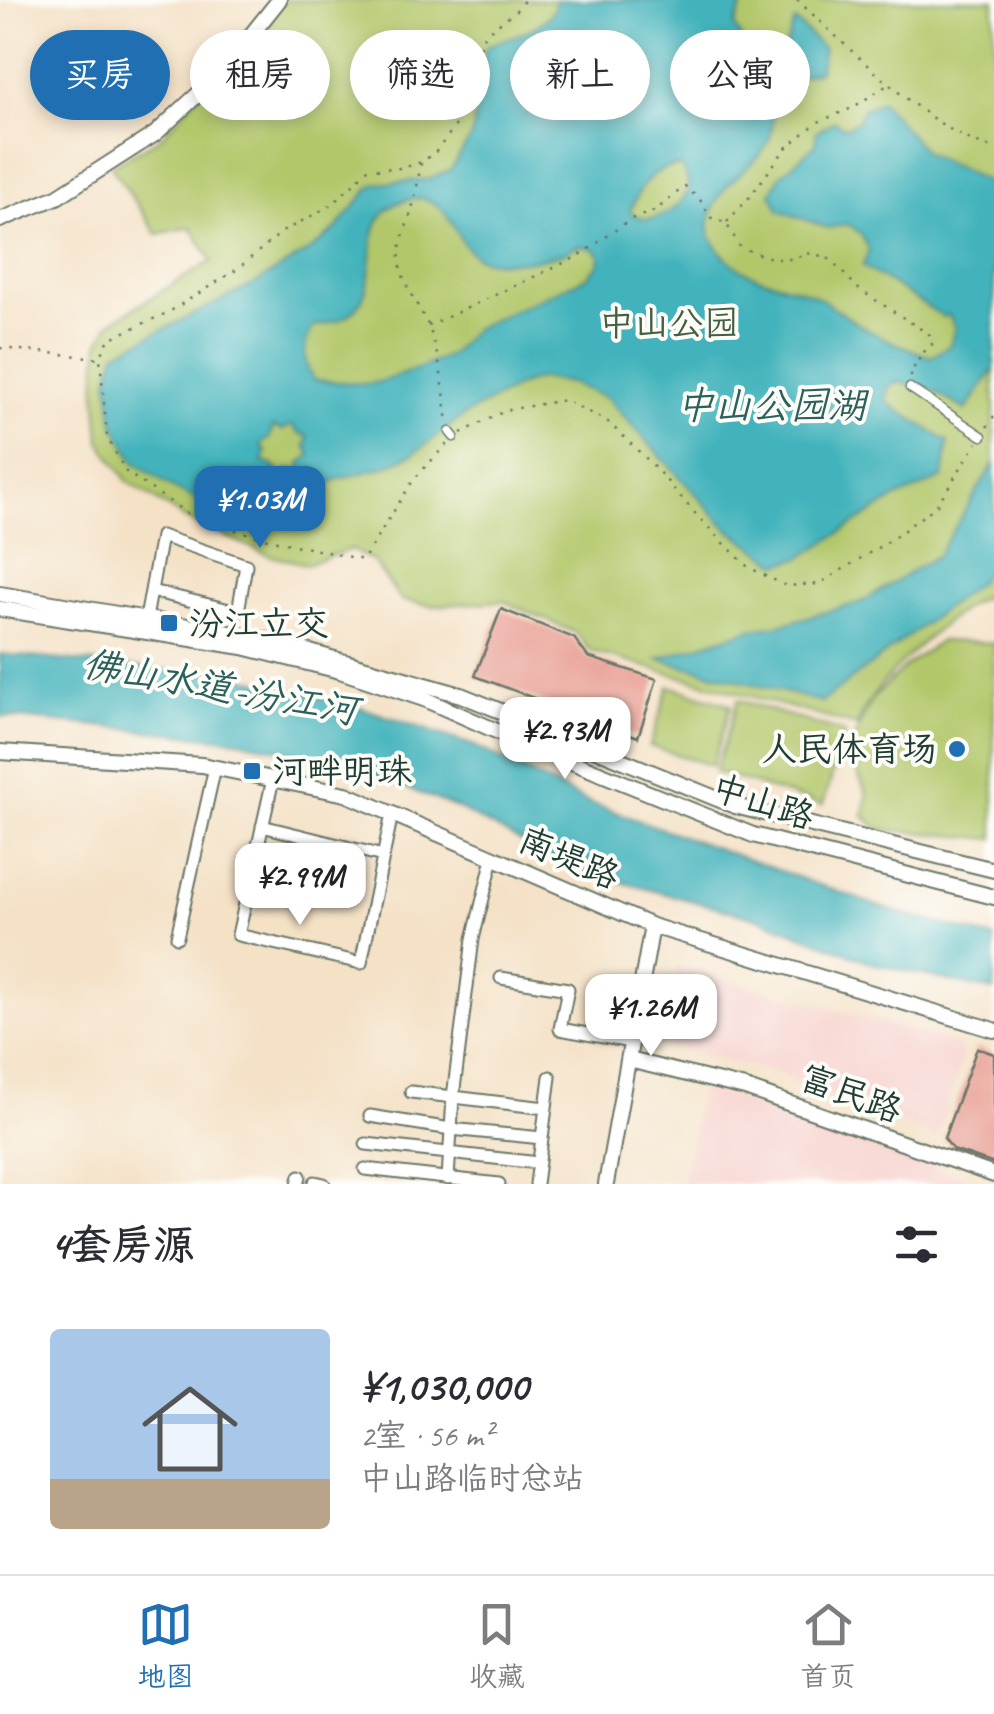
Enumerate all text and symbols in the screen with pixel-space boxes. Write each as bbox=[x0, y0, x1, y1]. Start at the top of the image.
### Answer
chip: 买房 bbox=[30, 30, 170, 120]
chip: 租房 bbox=[190, 30, 330, 120]
chip: 筛选 bbox=[350, 30, 490, 120]
chip: 新上 bbox=[510, 30, 650, 120]
chip: 公寓 bbox=[670, 30, 810, 120]
park label: 中山公园 bbox=[599, 301, 739, 346]
water label: 中山公园湖 bbox=[676, 382, 870, 429]
pin: ¥1.03M bbox=[179, 466, 341, 551]
text: ¥1.03M bbox=[216, 478, 304, 519]
place label: 汾江立交 bbox=[189, 601, 329, 646]
marker: 汾江立交 bbox=[158, 612, 180, 634]
water label: 佛山水道-汾江河 bbox=[79, 640, 367, 735]
pin: ¥2.93M bbox=[484, 697, 646, 782]
text: ¥2.93M bbox=[522, 709, 608, 750]
place label: 人民体育场 bbox=[762, 727, 937, 772]
marker: 人民体育场 bbox=[946, 738, 968, 760]
place label: 河畔明珠 bbox=[272, 749, 412, 794]
marker: 河畔明珠 bbox=[241, 760, 263, 782]
street label: 中山路 bbox=[706, 764, 820, 840]
street label: 南堤路 bbox=[512, 817, 626, 899]
pin: ¥2.99M bbox=[219, 843, 381, 928]
text: ¥2.99M bbox=[257, 855, 343, 896]
pin: ¥1.26M bbox=[570, 974, 732, 1059]
text: ¥1.26M bbox=[607, 986, 695, 1027]
street label: 富民路 bbox=[794, 1055, 908, 1133]
icon: filters bbox=[889, 1217, 944, 1272]
text: 4套房源 bbox=[50, 1219, 195, 1272]
text: ¥1,030,000 bbox=[360, 1360, 528, 1413]
icon: home bbox=[130, 1369, 250, 1489]
text: 2室 · 56 m² bbox=[360, 1415, 493, 1456]
text: 中山路临时总站 bbox=[360, 1458, 584, 1499]
tab: 地图 bbox=[138, 1597, 194, 1694]
tab: 收藏 bbox=[469, 1597, 525, 1694]
tab: 首页 bbox=[800, 1597, 856, 1694]

